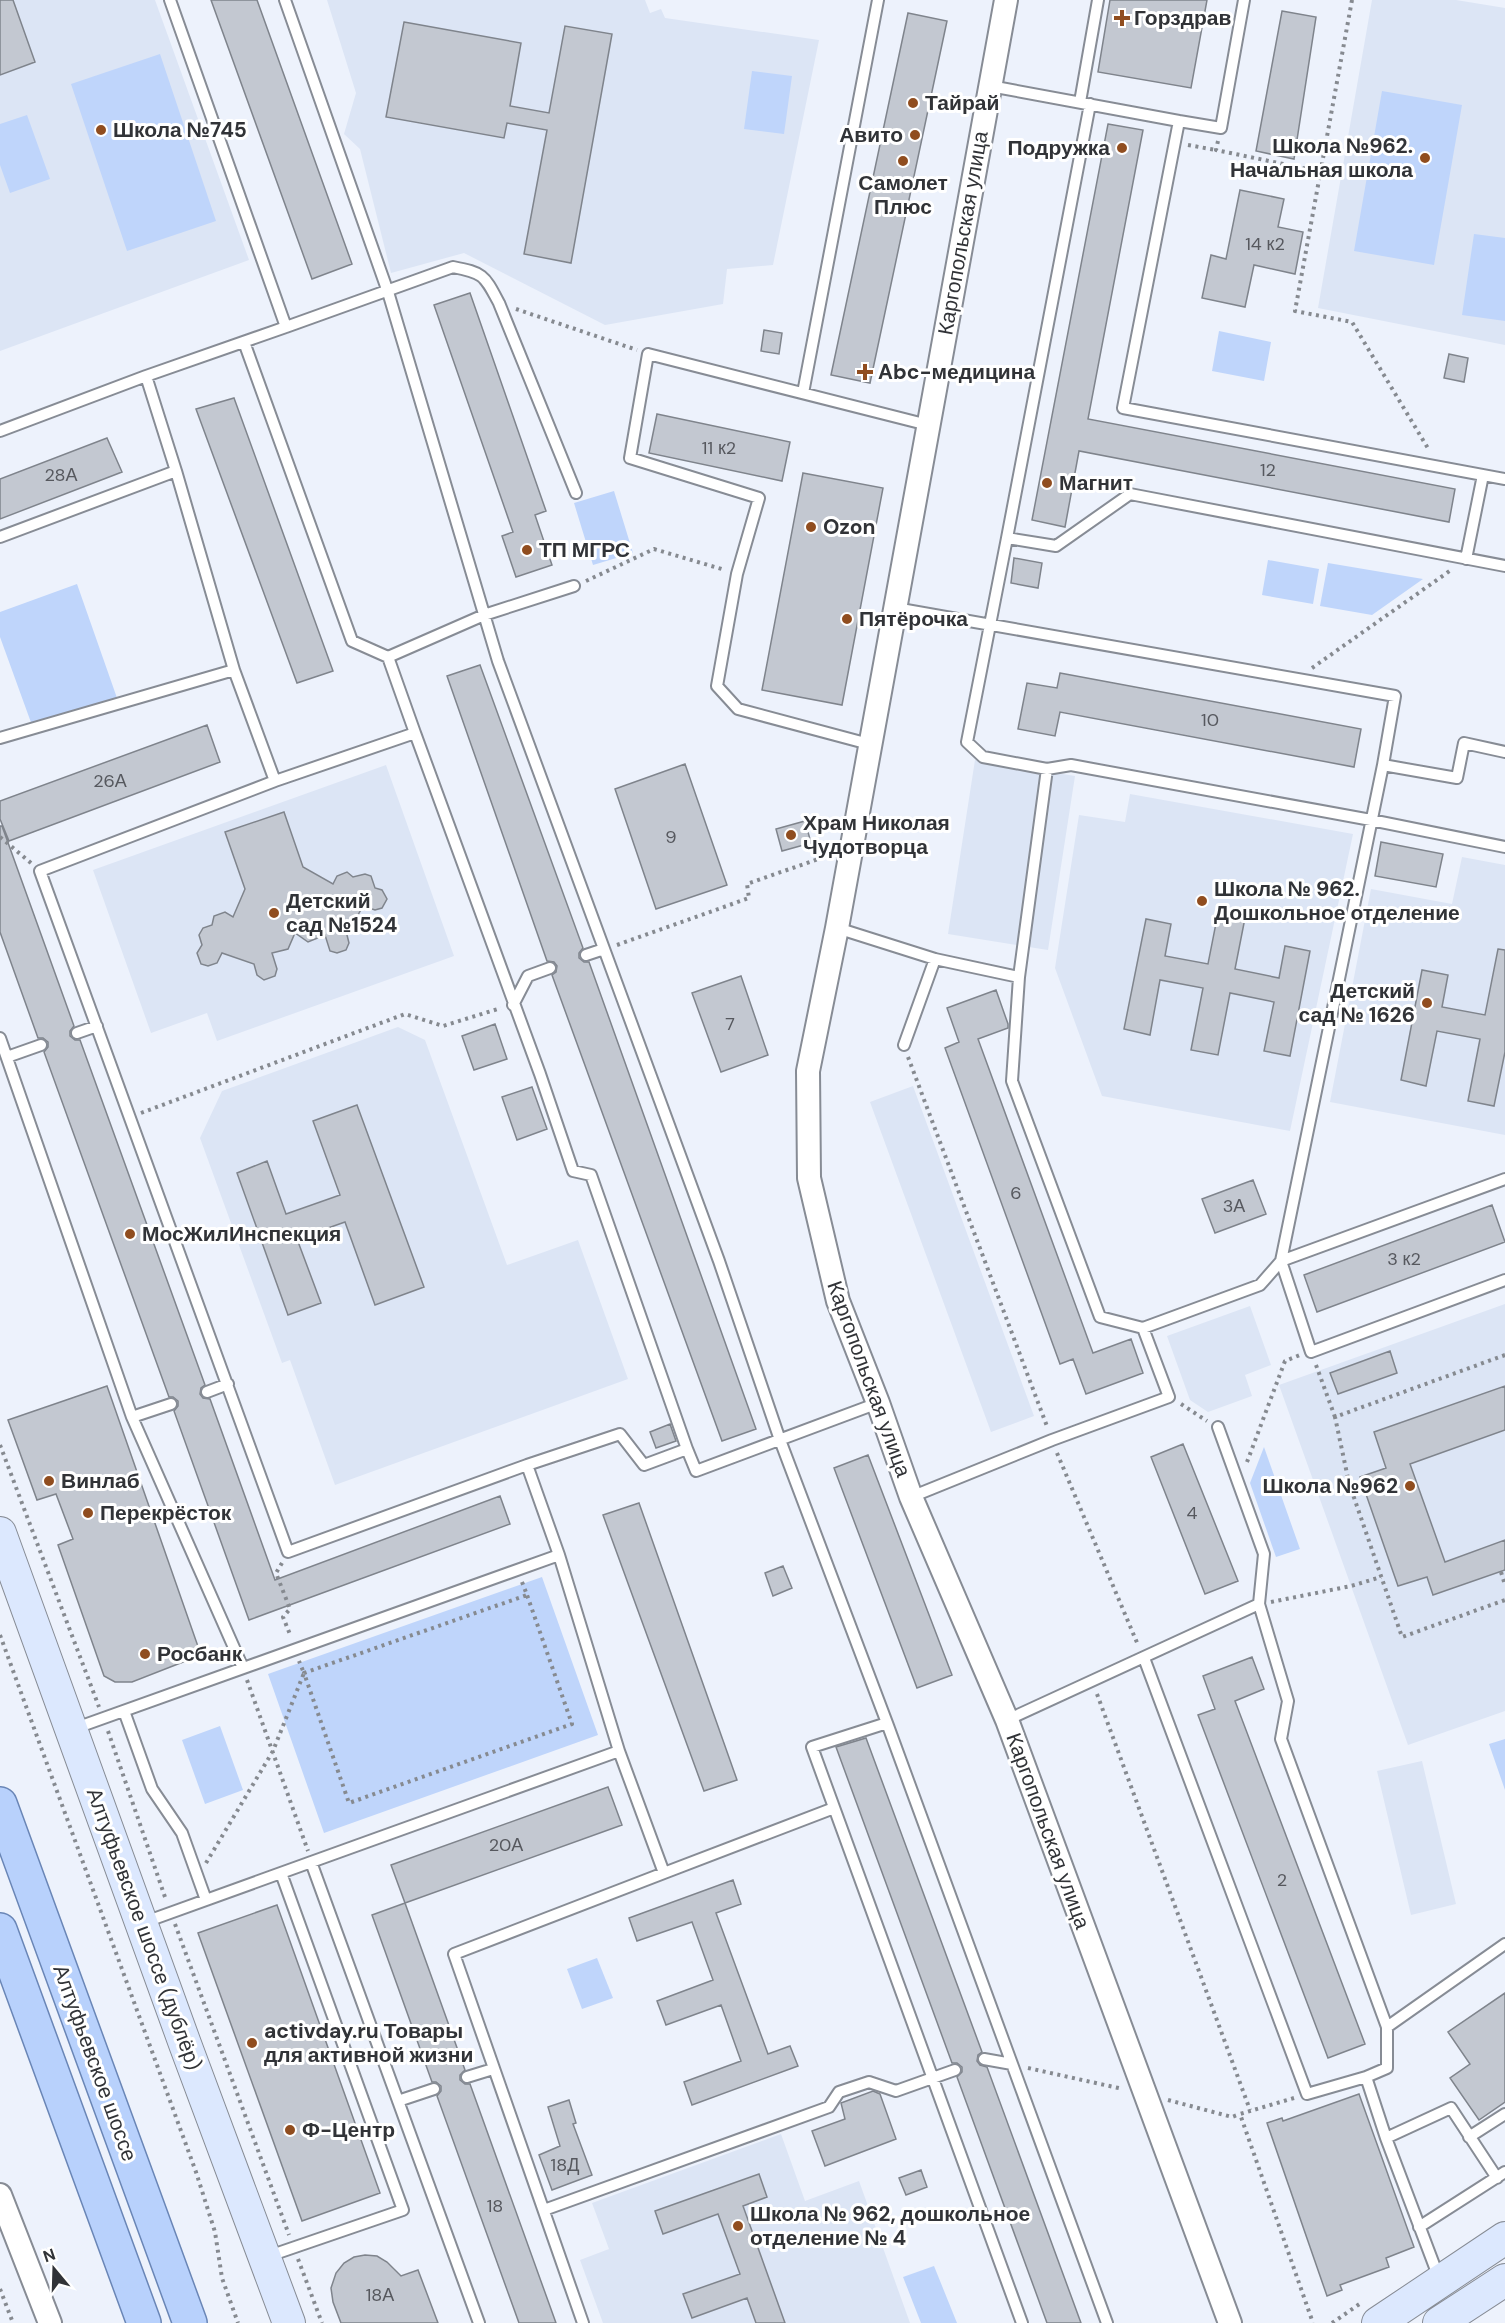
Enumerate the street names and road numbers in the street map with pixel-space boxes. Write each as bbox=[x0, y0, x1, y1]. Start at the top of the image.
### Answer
street label: Каргопольская улица bbox=[931, 128, 995, 337]
street label: Каргопольская улица bbox=[820, 1277, 918, 1481]
street label: Каргопольская улица bbox=[999, 1729, 1097, 1933]
street label: Алтуфьевское шоссе (дублёр) bbox=[81, 1785, 207, 2073]
street label: Алтуфьевское шоссе bbox=[48, 1961, 142, 2165]

